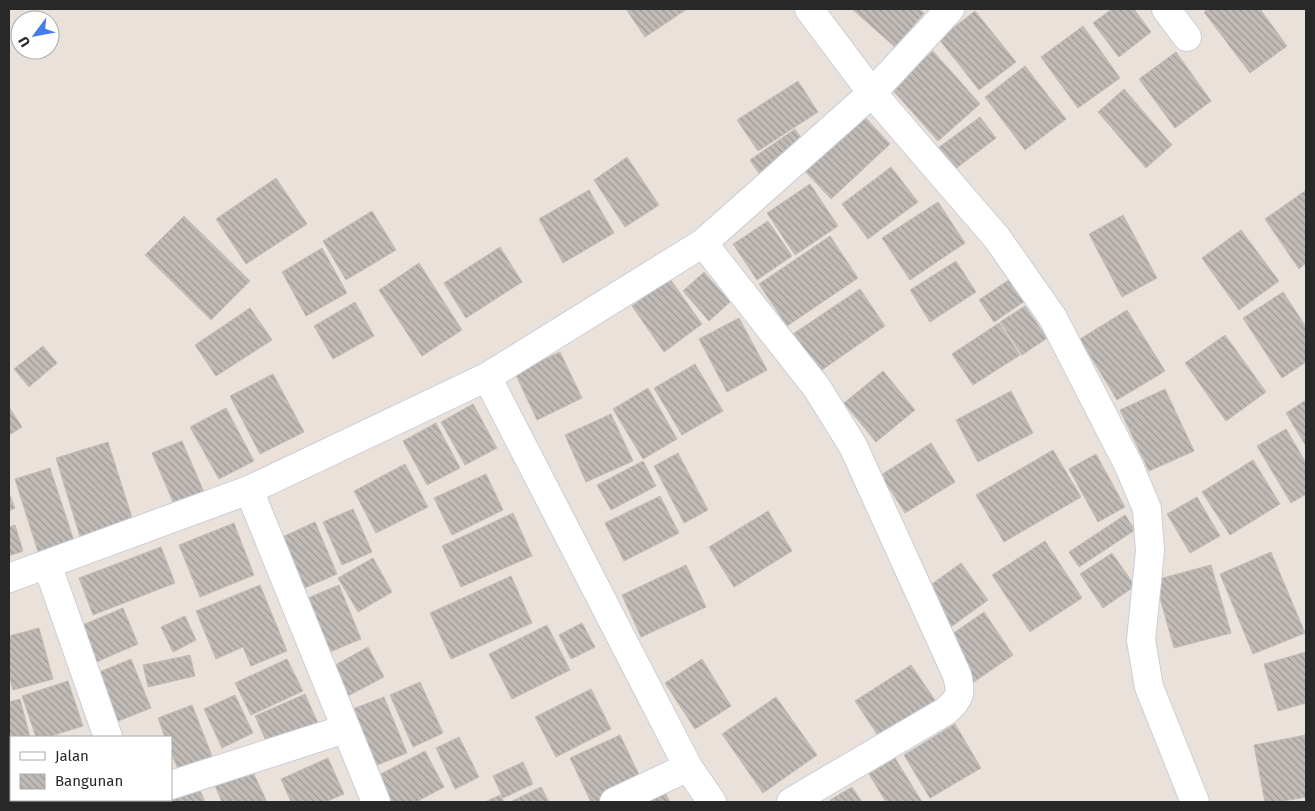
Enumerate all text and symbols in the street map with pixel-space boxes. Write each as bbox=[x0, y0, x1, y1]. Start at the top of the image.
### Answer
north arrow bbox=[10, 10, 60, 60]
text: U bbox=[15, 33, 34, 50]
legend bbox=[10, 736, 172, 801]
text: Jalan bbox=[55, 747, 89, 765]
text: Bangunan bbox=[55, 772, 123, 790]

